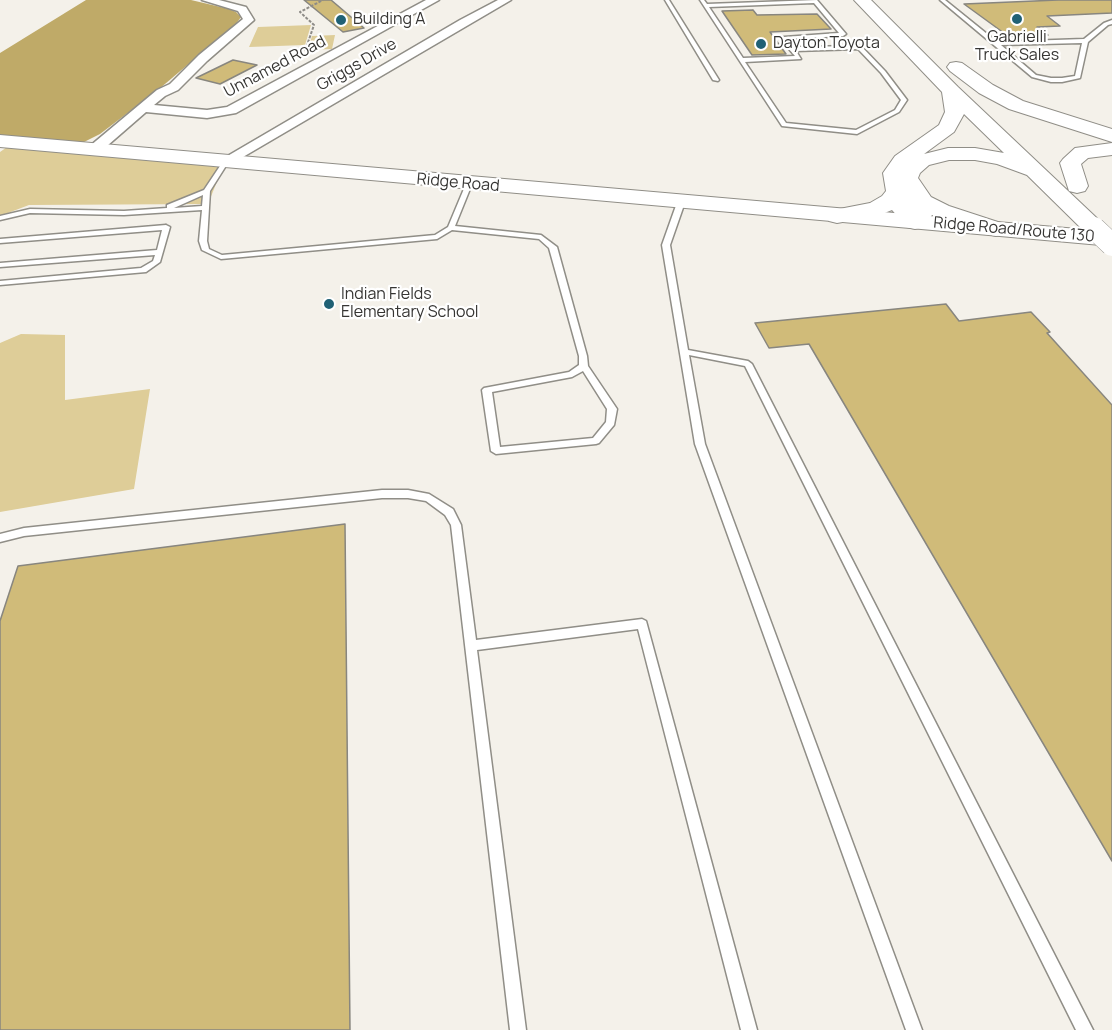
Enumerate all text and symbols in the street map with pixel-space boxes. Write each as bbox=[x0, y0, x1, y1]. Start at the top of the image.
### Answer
place label: Building A bbox=[353, 10, 425, 30]
marker: Gabrielli Truck Sales bbox=[1010, 12, 1024, 26]
marker: Building A bbox=[334, 13, 348, 27]
place label: Gabrielli Truck Sales bbox=[975, 28, 1059, 66]
street label: Unnamed Road bbox=[221, 32, 329, 102]
place label: Dayton Toyota bbox=[773, 34, 880, 54]
street label: Griggs Drive bbox=[314, 35, 400, 95]
marker: Dayton Toyota bbox=[754, 37, 768, 51]
street label: Ridge Road bbox=[416, 170, 500, 196]
street label: Ridge Road/Route 130 bbox=[932, 213, 1096, 247]
place label: Indian Fields Elementary School bbox=[341, 285, 479, 323]
marker: Indian Fields Elementary School bbox=[322, 297, 336, 311]

